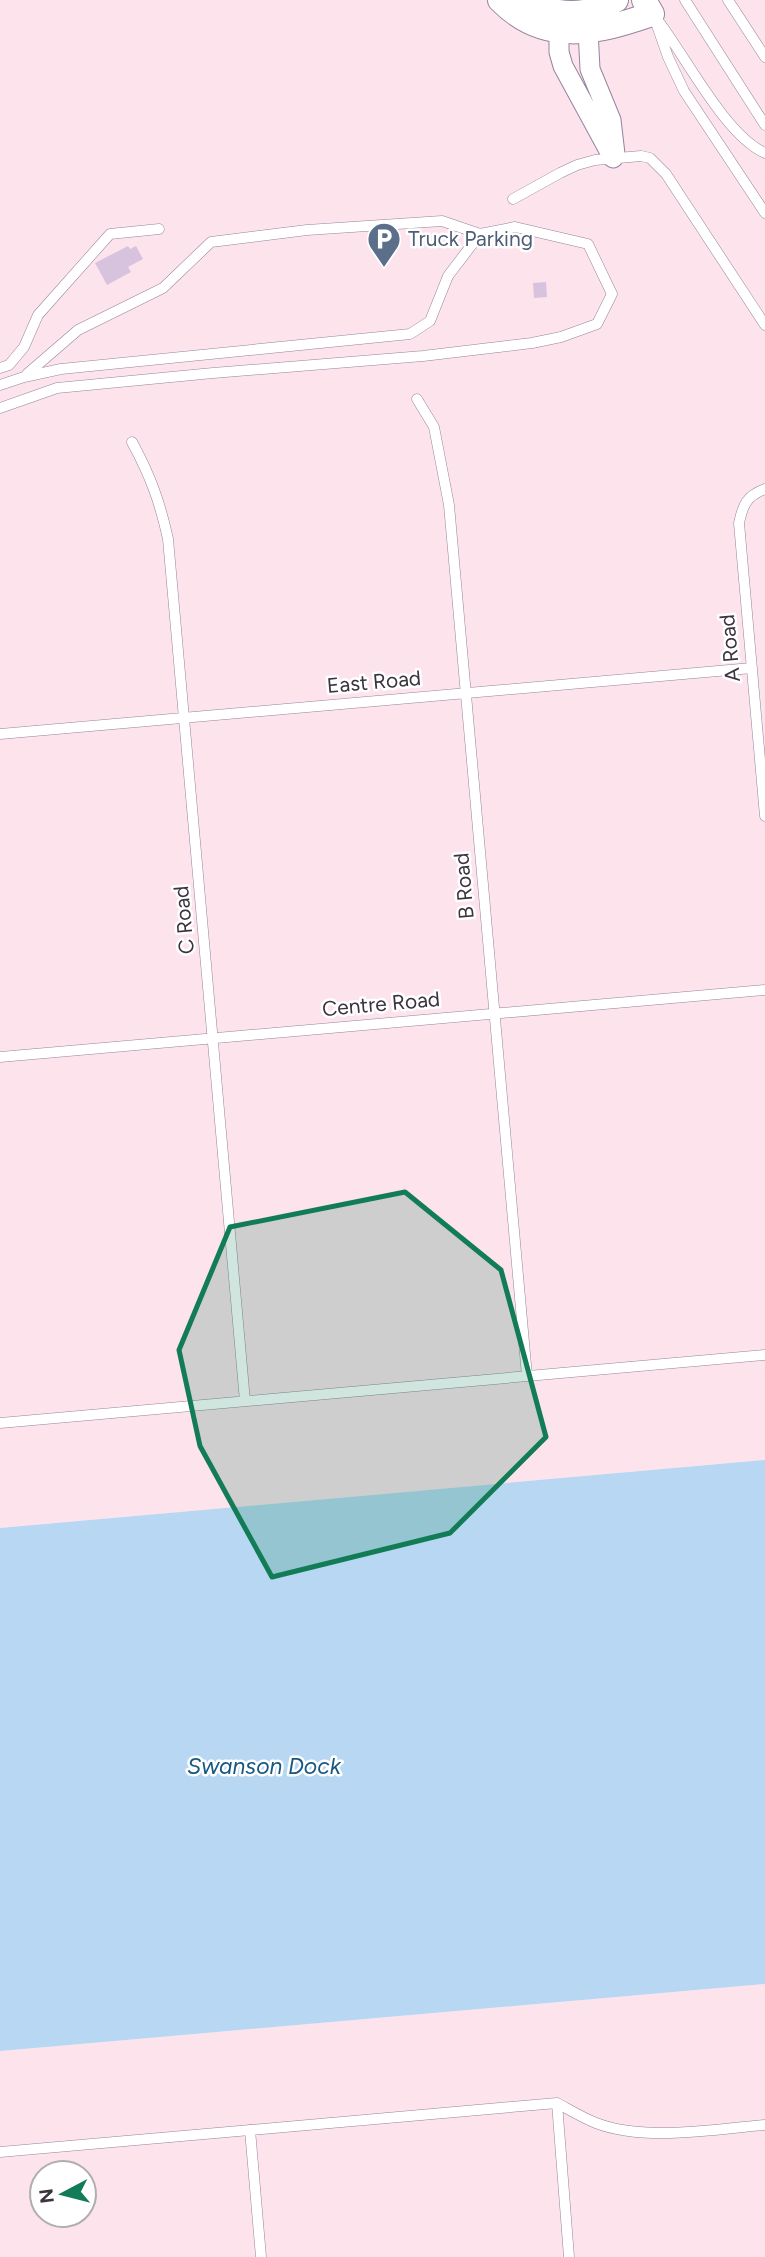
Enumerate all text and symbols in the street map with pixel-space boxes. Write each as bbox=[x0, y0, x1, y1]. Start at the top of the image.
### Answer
parking icon: Truck Parking bbox=[365, 220, 403, 269]
place label: Truck Parking bbox=[408, 226, 533, 251]
street label: A Road bbox=[714, 613, 745, 683]
street label: East Road bbox=[326, 665, 422, 698]
street label: B Road bbox=[448, 852, 479, 920]
street label: C Road bbox=[168, 885, 199, 955]
street label: Centre Road bbox=[321, 986, 441, 1021]
water label: Swanson Dock bbox=[187, 1752, 342, 1780]
north arrow bbox=[28, 2159, 98, 2229]
text: N bbox=[34, 2187, 59, 2205]

